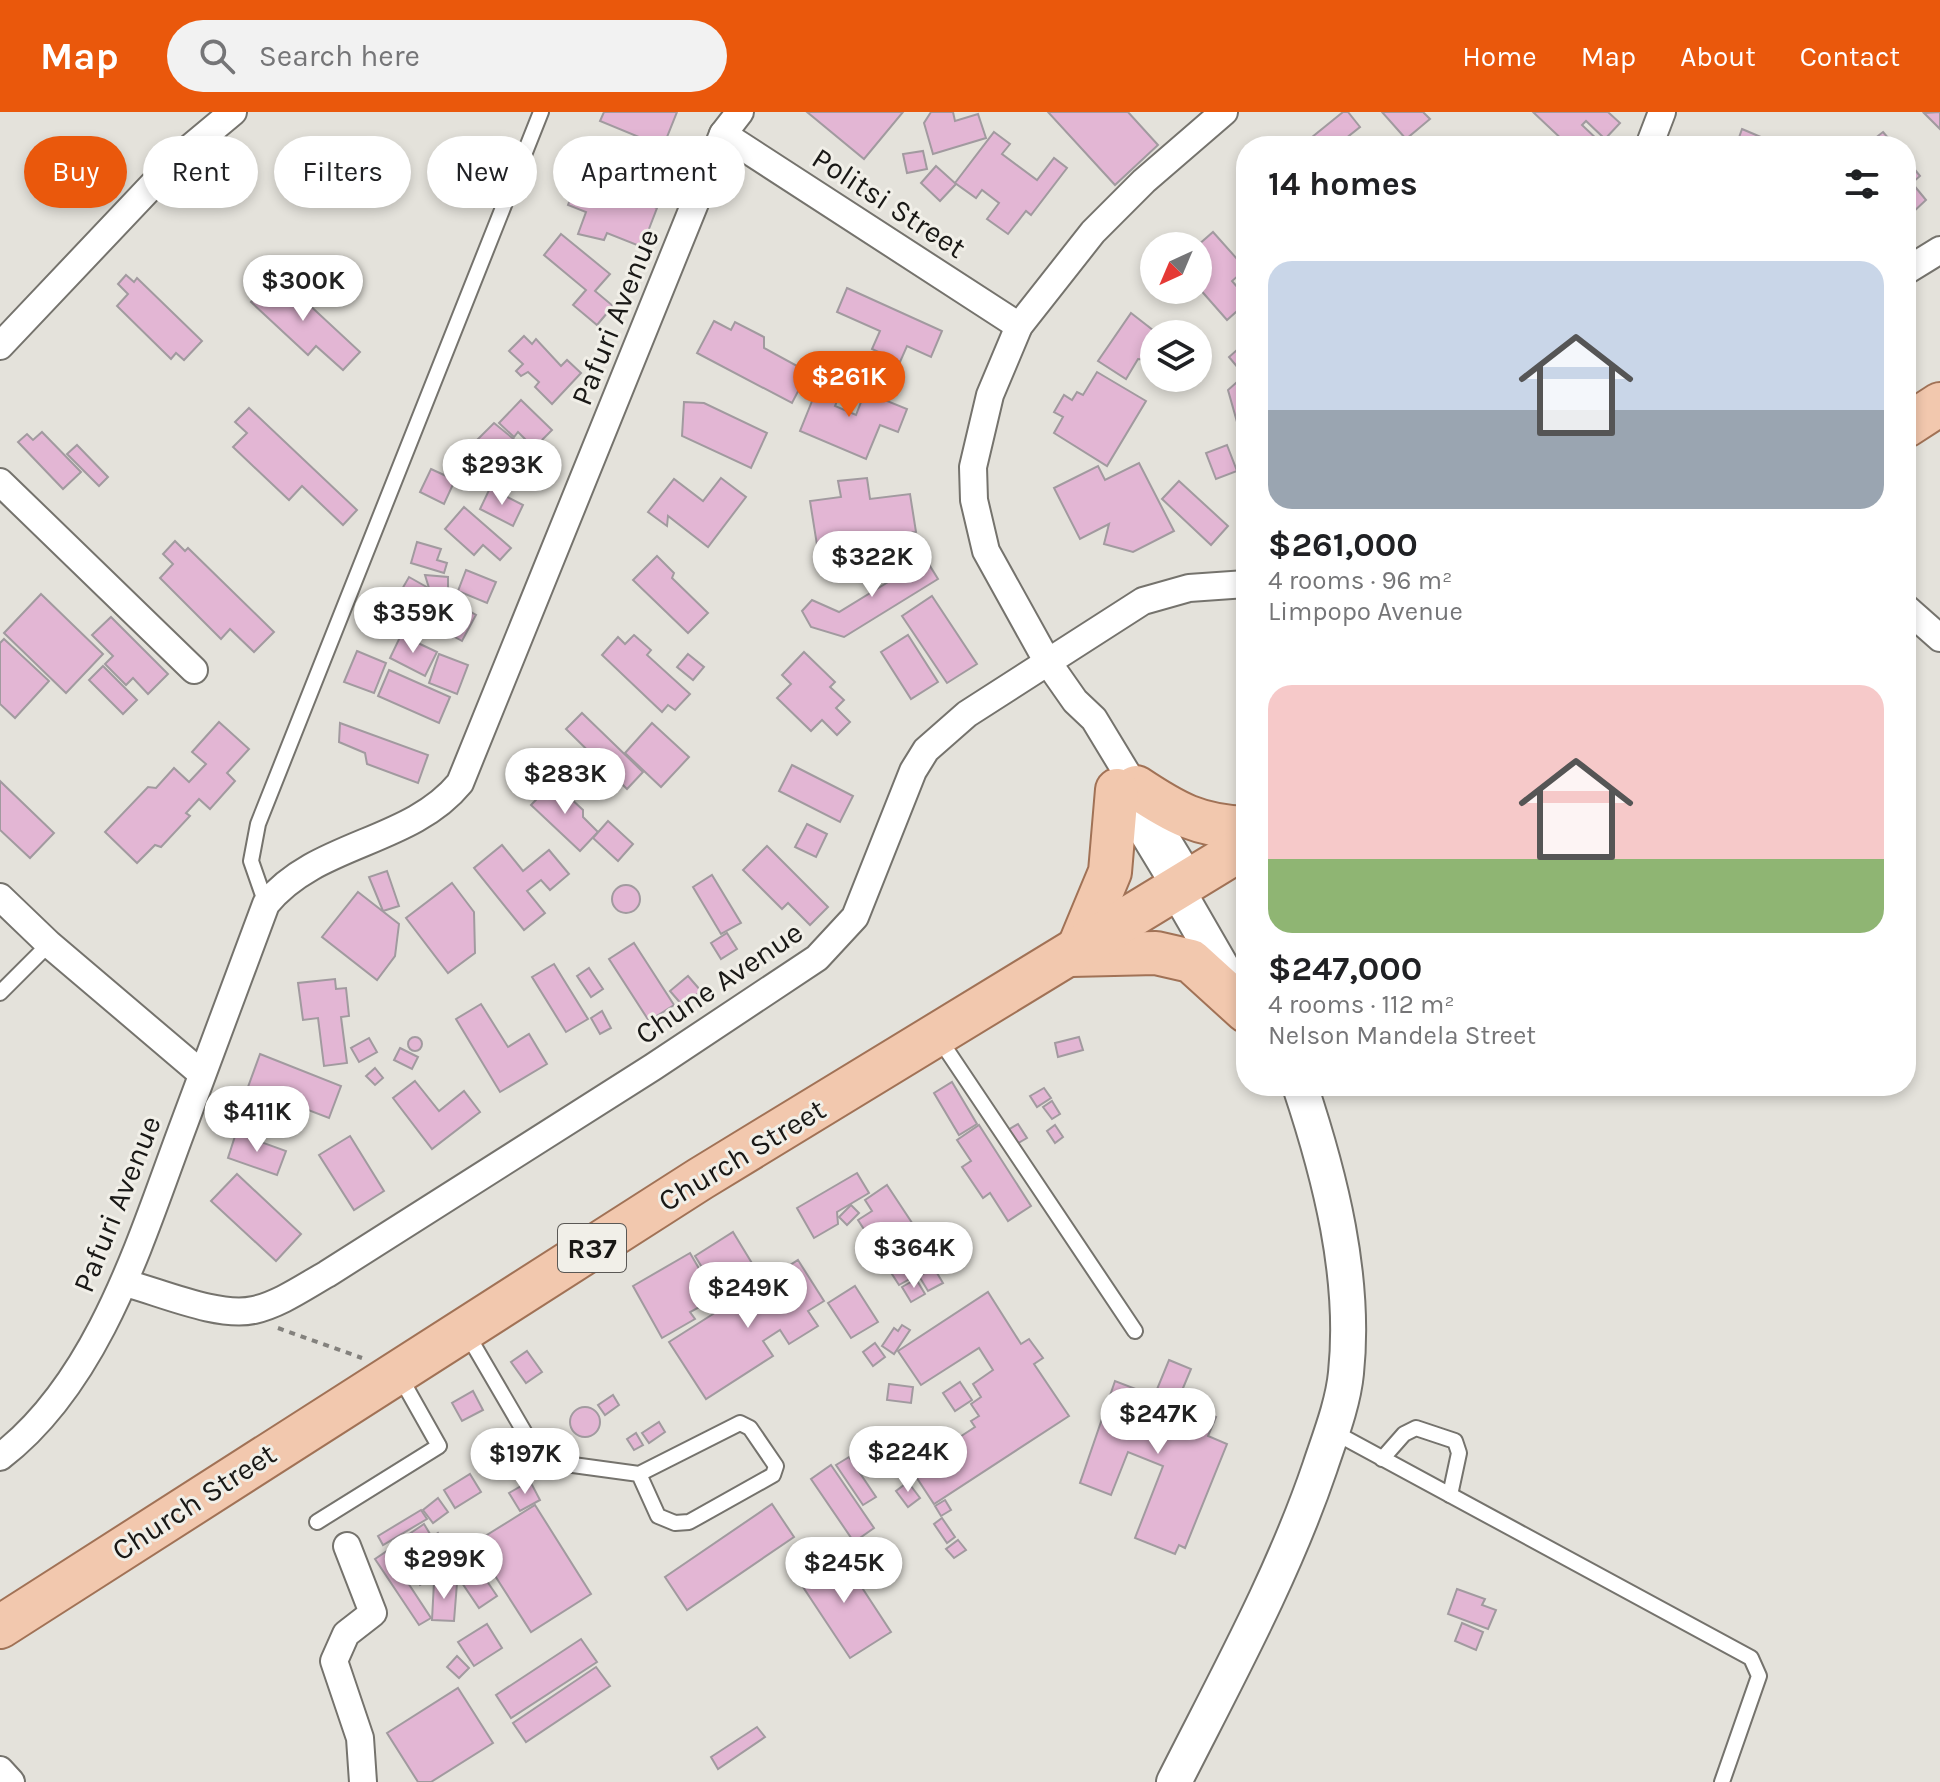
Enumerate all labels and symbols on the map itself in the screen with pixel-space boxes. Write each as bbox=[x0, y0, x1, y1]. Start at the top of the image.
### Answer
street label: Politsi Street bbox=[805, 140, 973, 266]
street label: Pafuri Avenue bbox=[563, 223, 667, 411]
north arrow bbox=[1140, 232, 1212, 304]
pin: $300K bbox=[247, 255, 359, 323]
pin: $261K bbox=[793, 351, 905, 419]
pin: $293K bbox=[446, 439, 558, 507]
pin: $322K bbox=[816, 531, 928, 599]
pin: $359K bbox=[357, 587, 469, 655]
pin: $283K bbox=[509, 748, 621, 816]
street label: Chune Avenue bbox=[629, 914, 809, 1052]
pin: $411K bbox=[201, 1086, 313, 1154]
street label: Church Street bbox=[652, 1091, 832, 1219]
street label: Pafuri Avenue bbox=[65, 1110, 169, 1298]
pin: $364K bbox=[858, 1222, 970, 1290]
road number: R37 bbox=[558, 1224, 626, 1272]
pin: $249K bbox=[692, 1262, 804, 1330]
pin: $247K bbox=[1102, 1388, 1214, 1456]
pin: $224K bbox=[852, 1426, 964, 1494]
pin: $197K bbox=[469, 1428, 581, 1496]
street label: Church Street bbox=[105, 1436, 283, 1568]
pin: $299K bbox=[388, 1533, 500, 1601]
pin: $245K bbox=[788, 1537, 900, 1605]

